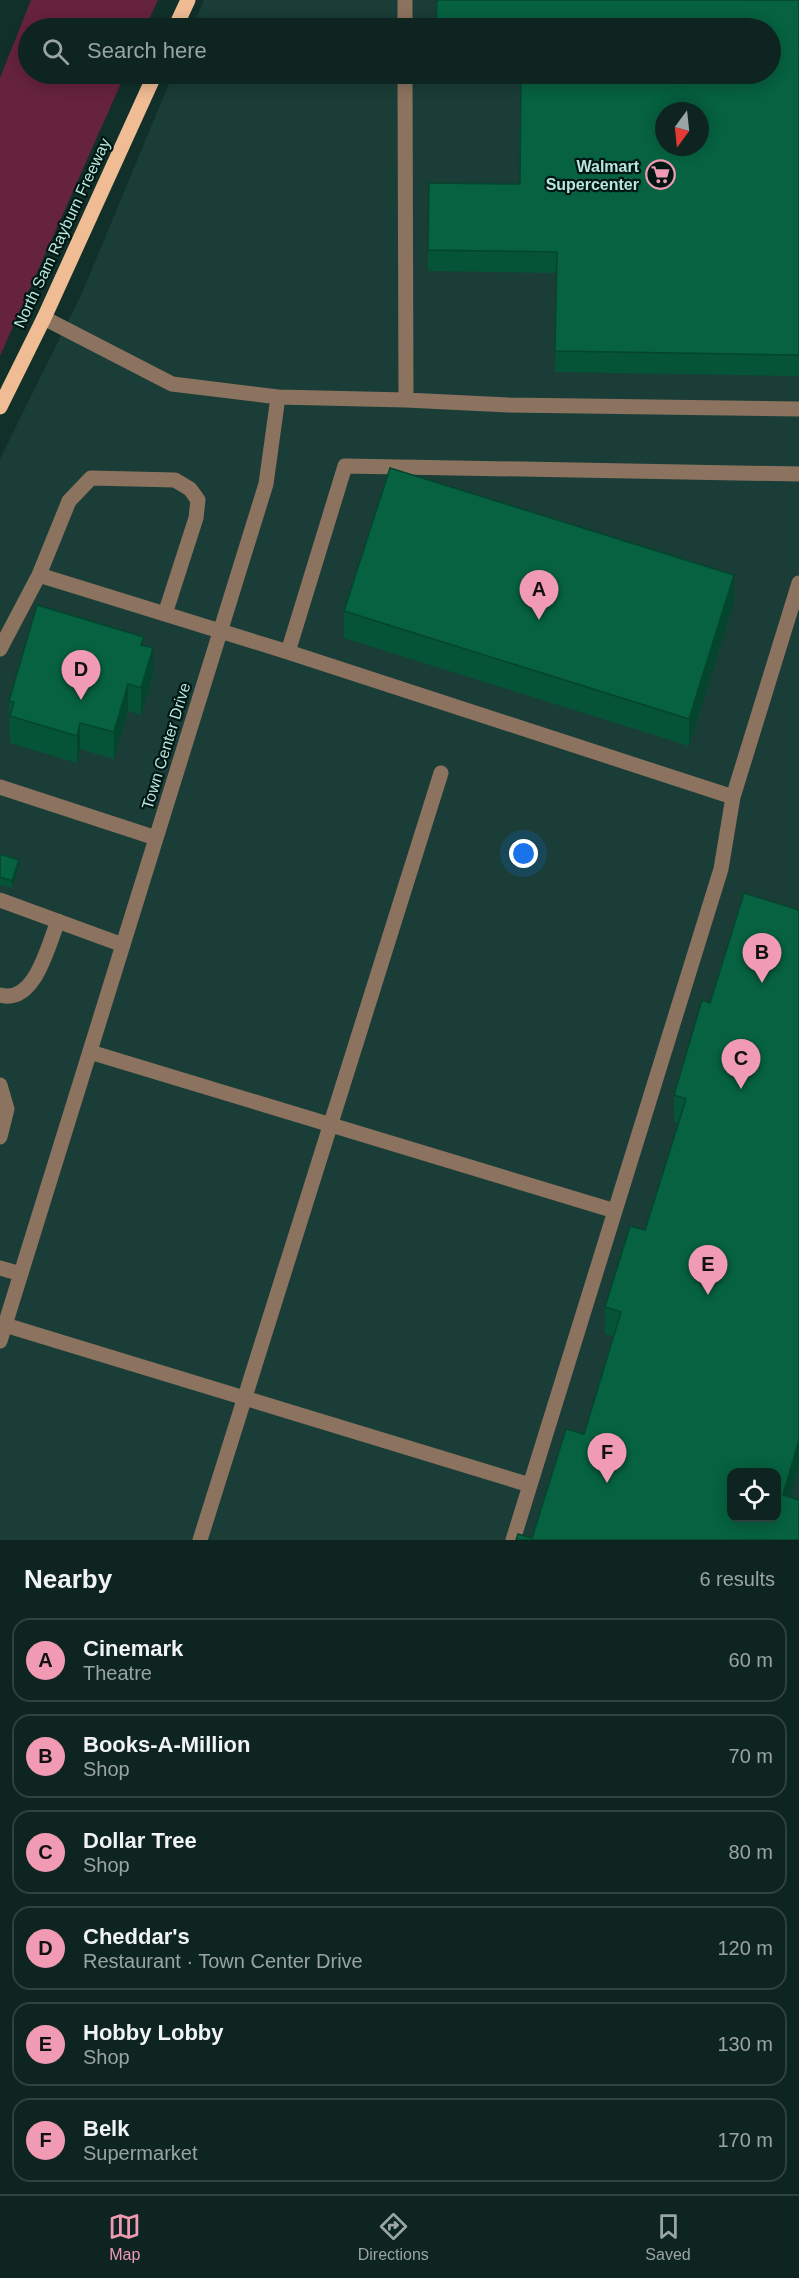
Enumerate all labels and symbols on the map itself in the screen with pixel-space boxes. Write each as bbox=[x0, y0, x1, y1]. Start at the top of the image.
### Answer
north arrow bbox=[655, 102, 709, 156]
street label: North Sam Rayburn Freeway bbox=[11, 136, 113, 330]
place label: Walmart Supercenter bbox=[546, 158, 640, 193]
supermarket icon: Walmart Supercenter bbox=[644, 159, 676, 191]
pin: A bbox=[520, 570, 558, 620]
pin: D bbox=[62, 650, 100, 700]
street label: Town Center Drive bbox=[139, 680, 193, 811]
your location bbox=[509, 839, 538, 868]
pin: B bbox=[742, 934, 782, 983]
pin: C bbox=[722, 1040, 760, 1089]
pin: E bbox=[688, 1246, 728, 1295]
pin: F bbox=[588, 1434, 626, 1483]

